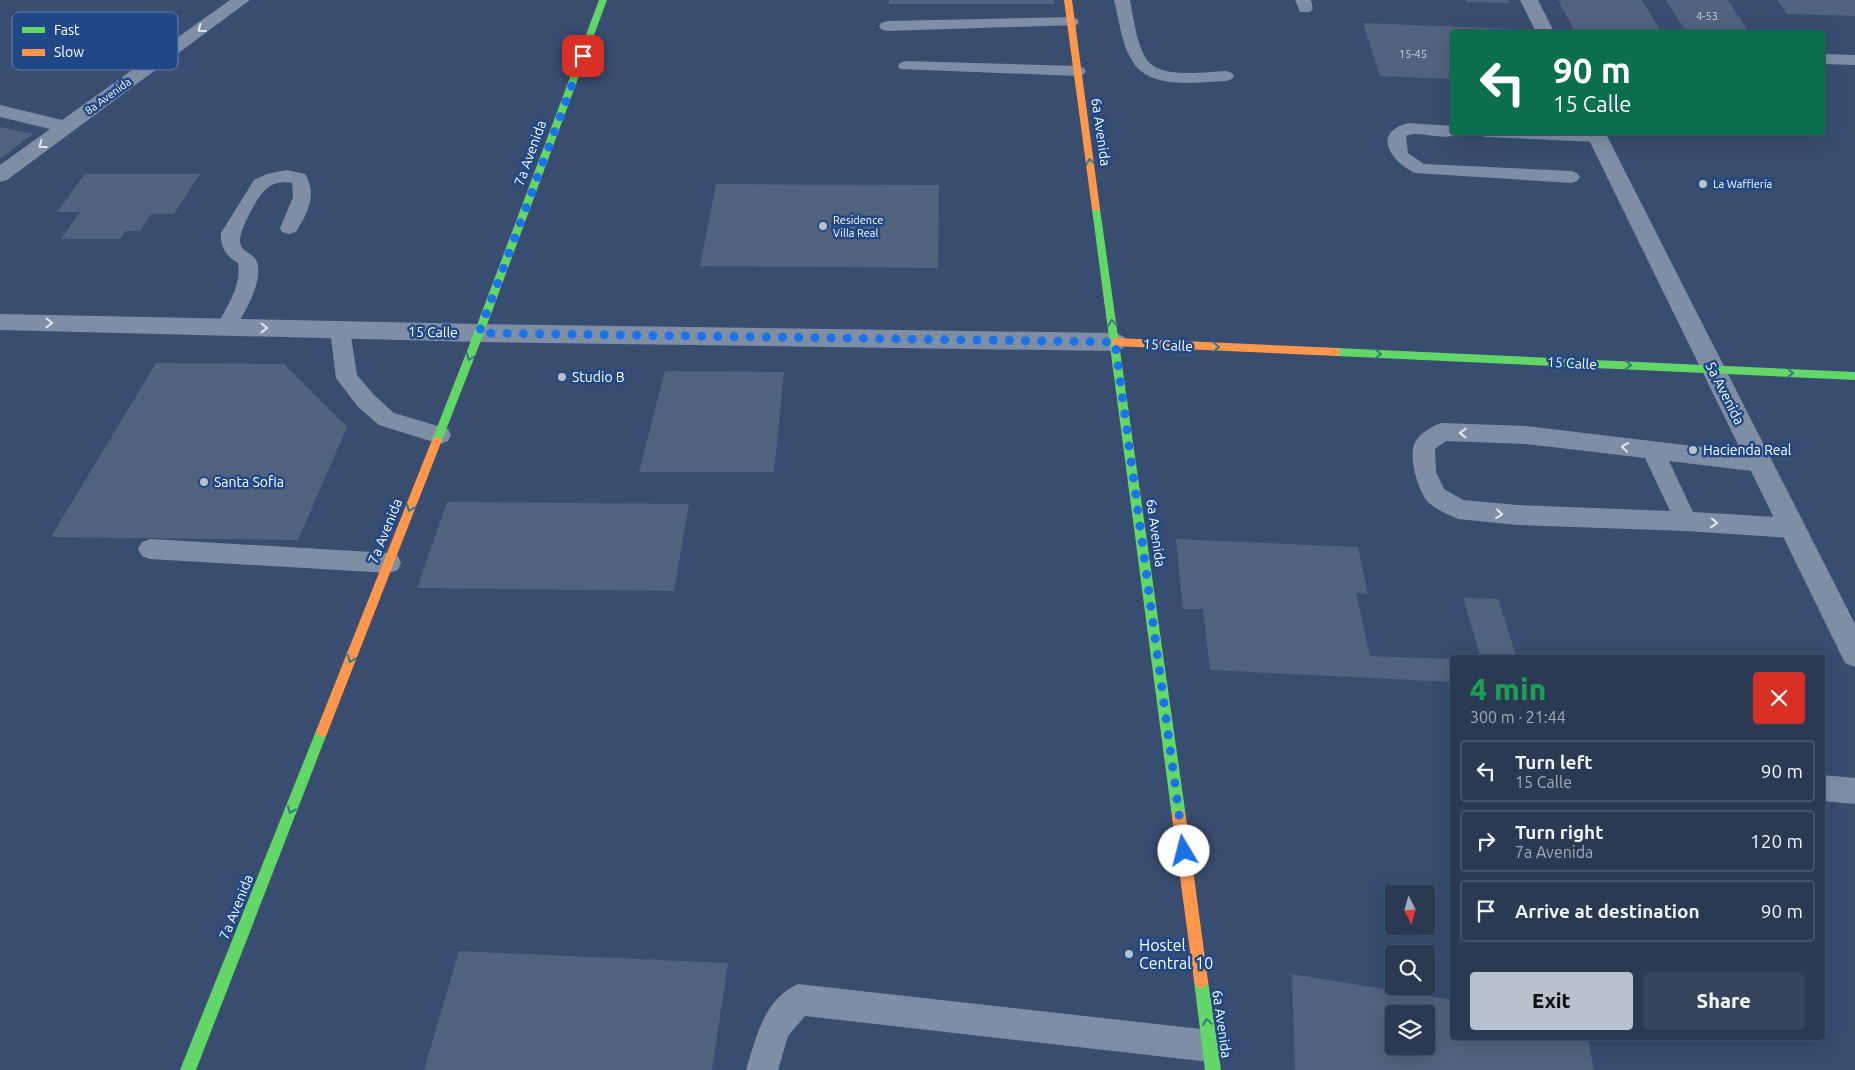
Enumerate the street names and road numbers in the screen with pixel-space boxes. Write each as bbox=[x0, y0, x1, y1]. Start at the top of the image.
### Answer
street label: 8a Avenida bbox=[83, 75, 133, 117]
street label: 6a Avenida bbox=[1088, 97, 1114, 167]
street label: 7a Avenida bbox=[511, 118, 549, 188]
street label: 15 Calle bbox=[408, 324, 458, 340]
street label: 15 Calle bbox=[1143, 336, 1193, 354]
street label: 15 Calle bbox=[1547, 354, 1597, 372]
street label: 5a Avenida bbox=[1702, 359, 1748, 427]
street label: 7a Avenida bbox=[365, 496, 405, 566]
street label: 6a Avenida bbox=[1143, 498, 1169, 568]
street label: 7a Avenida bbox=[216, 872, 256, 942]
street label: 6a Avenida bbox=[1209, 989, 1235, 1059]

